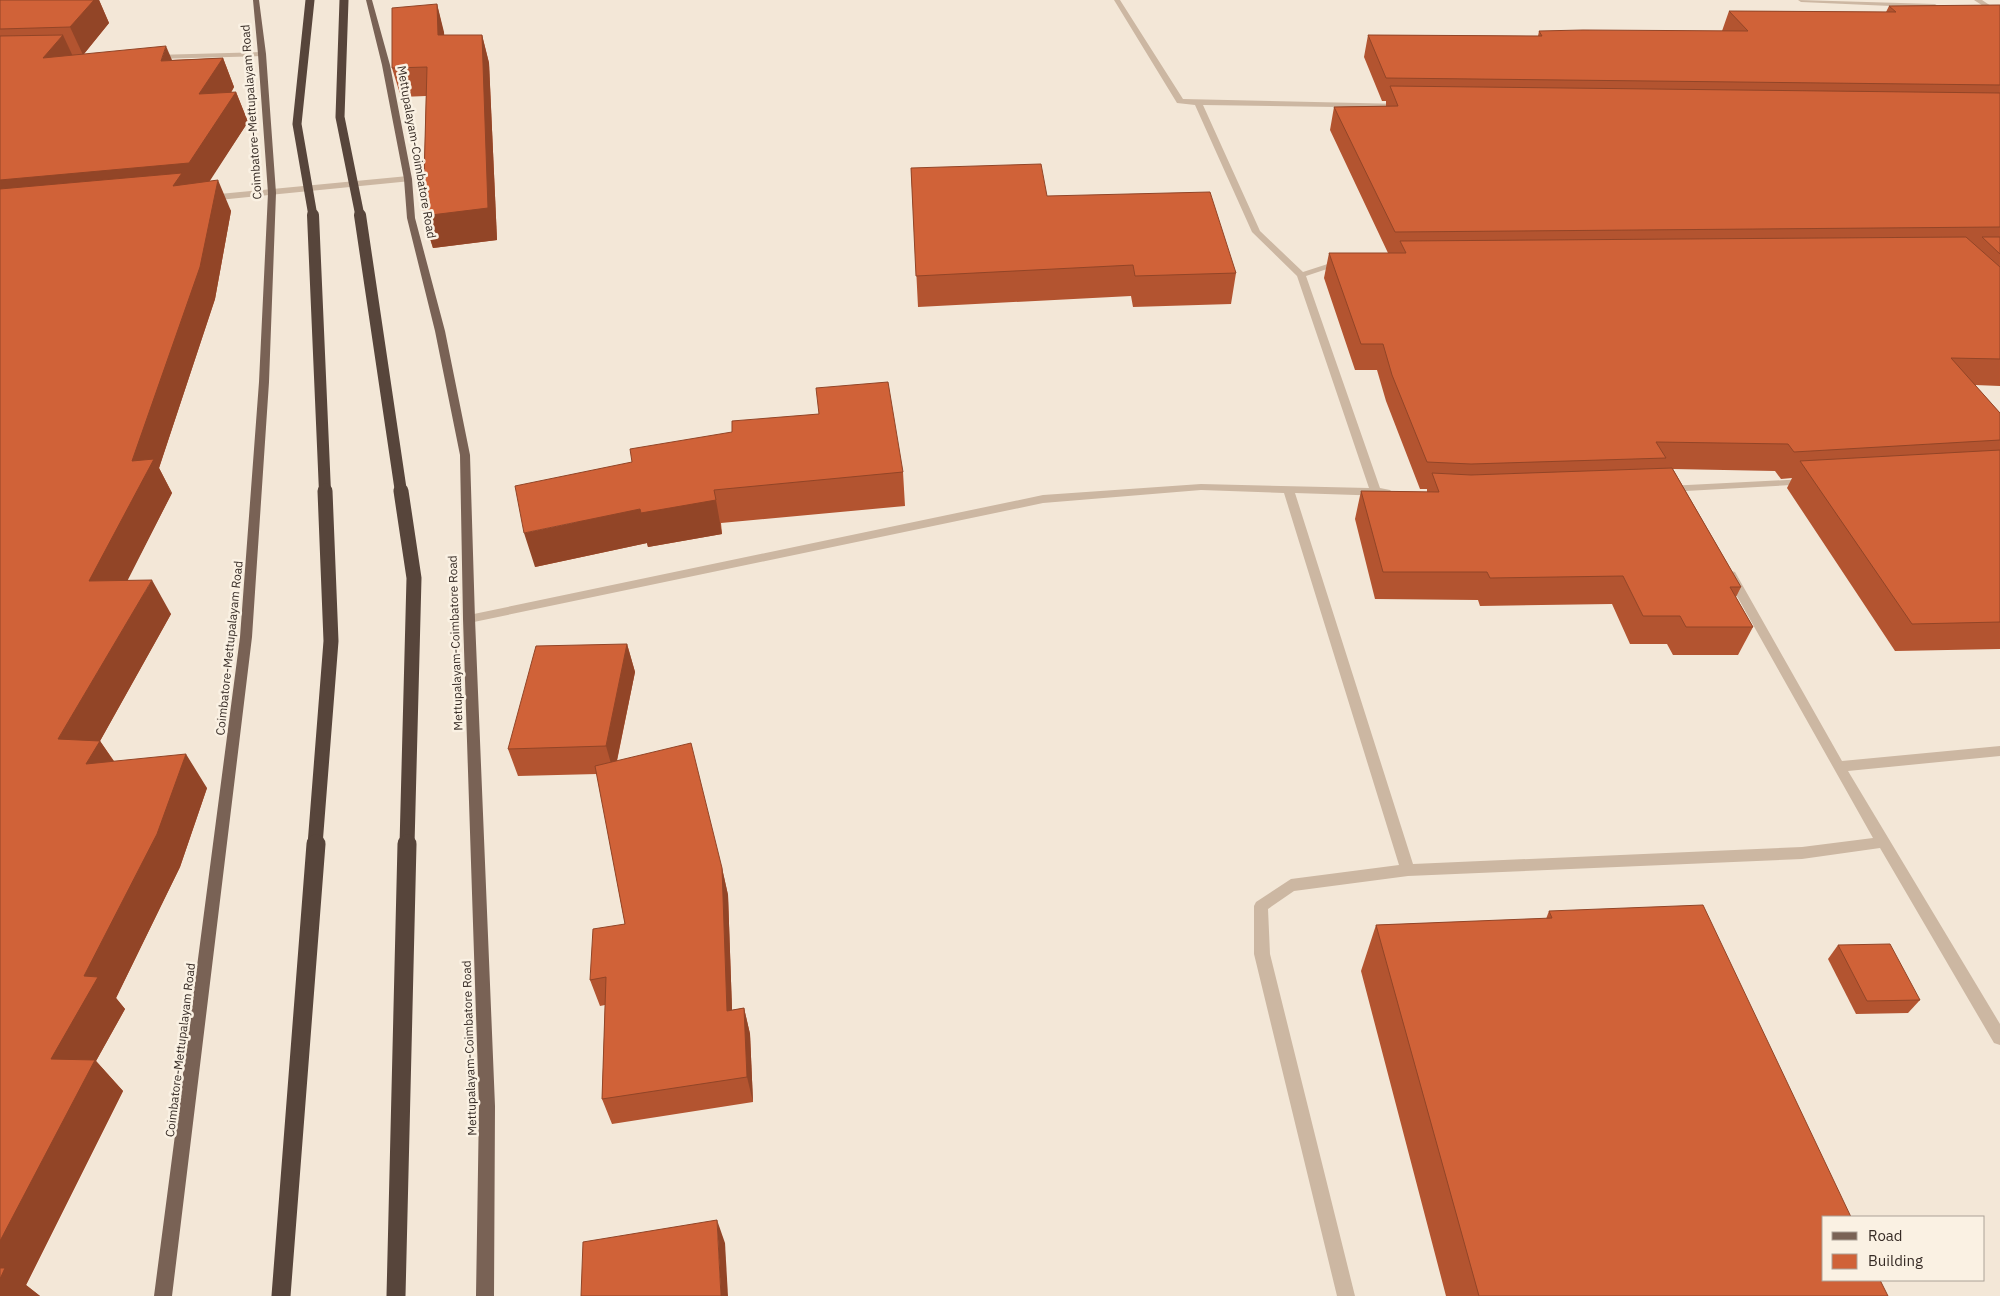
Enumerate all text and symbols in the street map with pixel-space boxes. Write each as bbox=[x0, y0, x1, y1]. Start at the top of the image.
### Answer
street label: Coimbatore-Mettupalayam Road bbox=[237, 24, 265, 200]
street label: Mettupalayam-Coimbatore Road bbox=[394, 64, 440, 240]
street label: Mettupalayam-Coimbatore Road bbox=[444, 555, 466, 731]
street label: Coimbatore-Mettupalayam Road bbox=[212, 560, 246, 736]
street label: Mettupalayam-Coimbatore Road bbox=[458, 960, 480, 1136]
street label: Coimbatore-Mettupalayam Road bbox=[162, 962, 198, 1138]
legend bbox=[1822, 1216, 1985, 1281]
text: Road bbox=[1868, 1226, 1903, 1245]
text: Building bbox=[1868, 1251, 1923, 1270]

